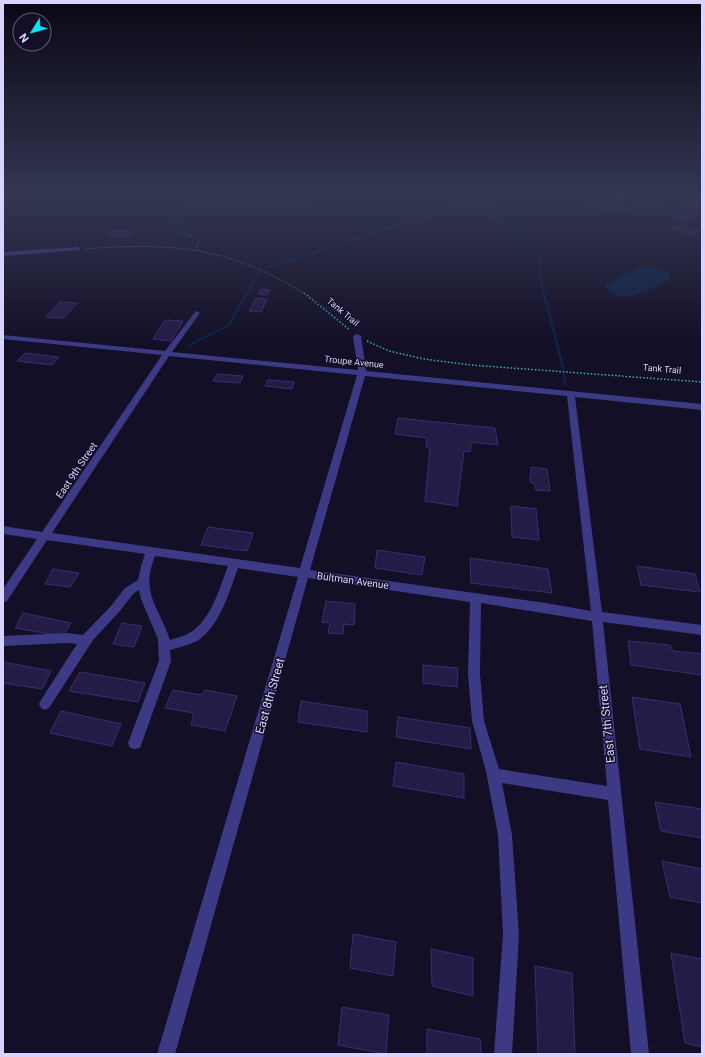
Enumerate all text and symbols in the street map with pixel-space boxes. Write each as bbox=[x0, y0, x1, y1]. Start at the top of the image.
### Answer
north arrow bbox=[12, 12, 52, 52]
text: N bbox=[17, 31, 32, 45]
street label: Tank Trail bbox=[325, 296, 361, 328]
street label: Troupe Avenue bbox=[324, 354, 384, 370]
street label: Tank Trail bbox=[642, 362, 682, 376]
street label: East 9th Street bbox=[54, 440, 99, 500]
street label: Bultman Avenue bbox=[316, 570, 390, 591]
street label: East 8th Street bbox=[252, 656, 288, 736]
street label: East 7th Street bbox=[596, 684, 618, 764]

